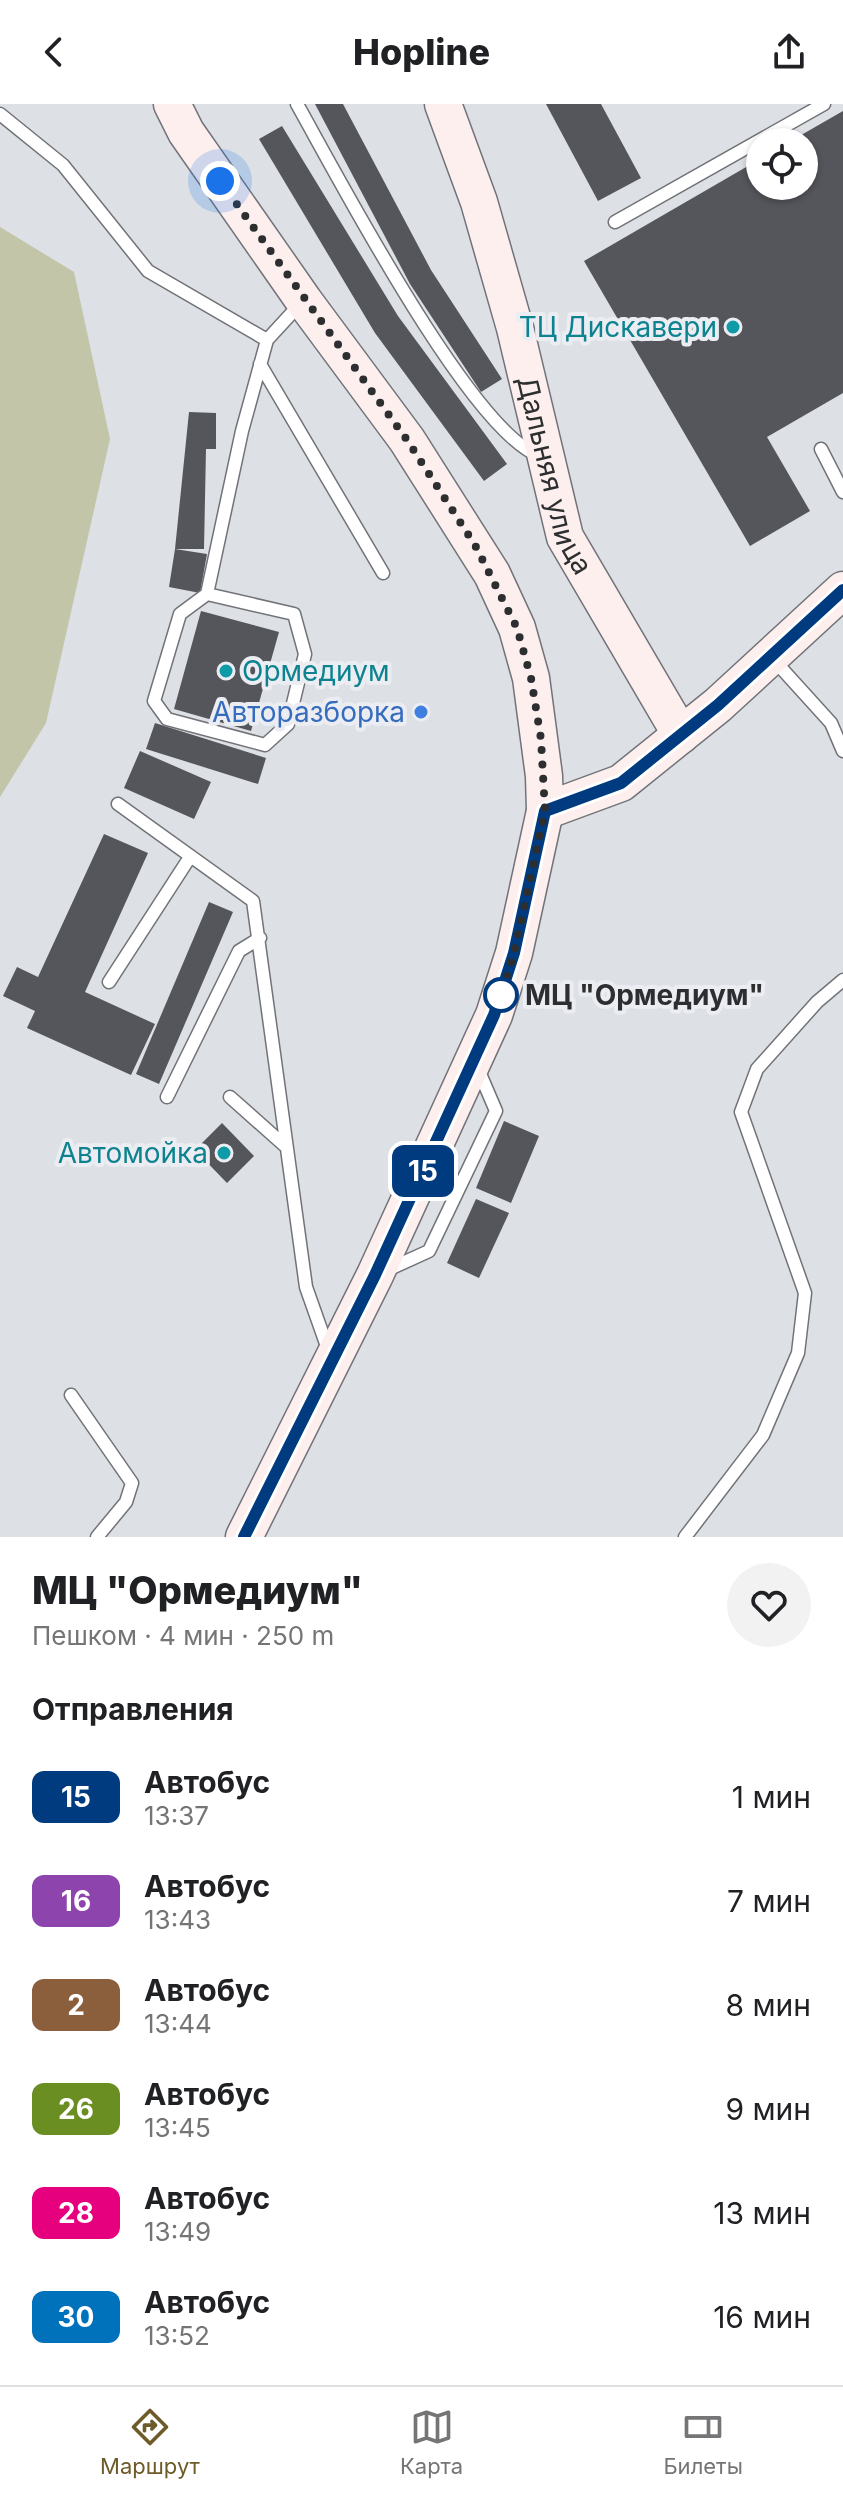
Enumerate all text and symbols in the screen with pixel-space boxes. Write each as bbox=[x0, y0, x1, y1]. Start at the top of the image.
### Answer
icon: back bbox=[32, 30, 76, 74]
text: Hopline bbox=[353, 30, 490, 74]
icon: share bbox=[767, 30, 811, 74]
map controls bbox=[746, 128, 818, 200]
button: locate bbox=[746, 128, 818, 200]
your location bbox=[200, 161, 240, 201]
place label: ТЦ Дискавери bbox=[519, 310, 717, 344]
marker: ТЦ Дискавери bbox=[724, 318, 742, 336]
street label: Дальняя улица bbox=[510, 372, 600, 580]
place label: Ормедиум bbox=[242, 654, 389, 688]
marker: Ормедиум bbox=[217, 662, 235, 680]
place label: Авторазборка bbox=[212, 695, 405, 729]
marker: Авторазборка bbox=[412, 703, 430, 721]
marker: МЦ "Ормедиум" bbox=[484, 978, 518, 1012]
place label: МЦ "Ормедиум" bbox=[525, 978, 764, 1012]
place label: Автомойка bbox=[58, 1136, 208, 1170]
marker: Автомойка bbox=[215, 1144, 233, 1162]
line badge: 15 bbox=[387, 1145, 459, 1197]
text: 15 bbox=[408, 1154, 438, 1188]
button: heart bbox=[727, 1563, 811, 1647]
text: МЦ "Ормедиум" bbox=[32, 1567, 363, 1613]
text: Пешком · 4 мин · 250 m bbox=[32, 1620, 334, 1651]
text: Отправления bbox=[32, 1691, 234, 1727]
text: Автобус bbox=[144, 1764, 270, 1800]
text: 1 мин bbox=[732, 1779, 811, 1815]
text: 15 bbox=[61, 1780, 91, 1814]
text: 13:37 bbox=[144, 1800, 209, 1831]
text: Автобус bbox=[144, 1868, 270, 1904]
text: 7 мин bbox=[727, 1883, 811, 1919]
text: 16 bbox=[61, 1884, 91, 1918]
text: 13:43 bbox=[144, 1904, 211, 1935]
text: Автобус bbox=[144, 1972, 270, 2008]
text: 8 мин bbox=[725, 1987, 811, 2023]
text: 2 bbox=[67, 1988, 85, 2022]
text: 13:44 bbox=[144, 2008, 212, 2039]
text: Автобус bbox=[144, 2076, 270, 2112]
text: 9 мин bbox=[725, 2091, 811, 2127]
text: 26 bbox=[58, 2092, 94, 2126]
text: 13:45 bbox=[144, 2112, 211, 2143]
text: Автобус bbox=[144, 2180, 270, 2216]
text: 13 мин bbox=[713, 2195, 811, 2231]
text: 28 bbox=[58, 2196, 94, 2230]
text: 13:49 bbox=[144, 2216, 211, 2247]
text: Автобус bbox=[144, 2284, 270, 2320]
text: 16 мин bbox=[713, 2299, 811, 2335]
text: 30 bbox=[58, 2300, 94, 2334]
text: 13:52 bbox=[144, 2320, 210, 2351]
tab: Маршрут bbox=[100, 2405, 200, 2479]
tab: Карта bbox=[400, 2405, 463, 2479]
tab: Билеты bbox=[663, 2405, 743, 2479]

